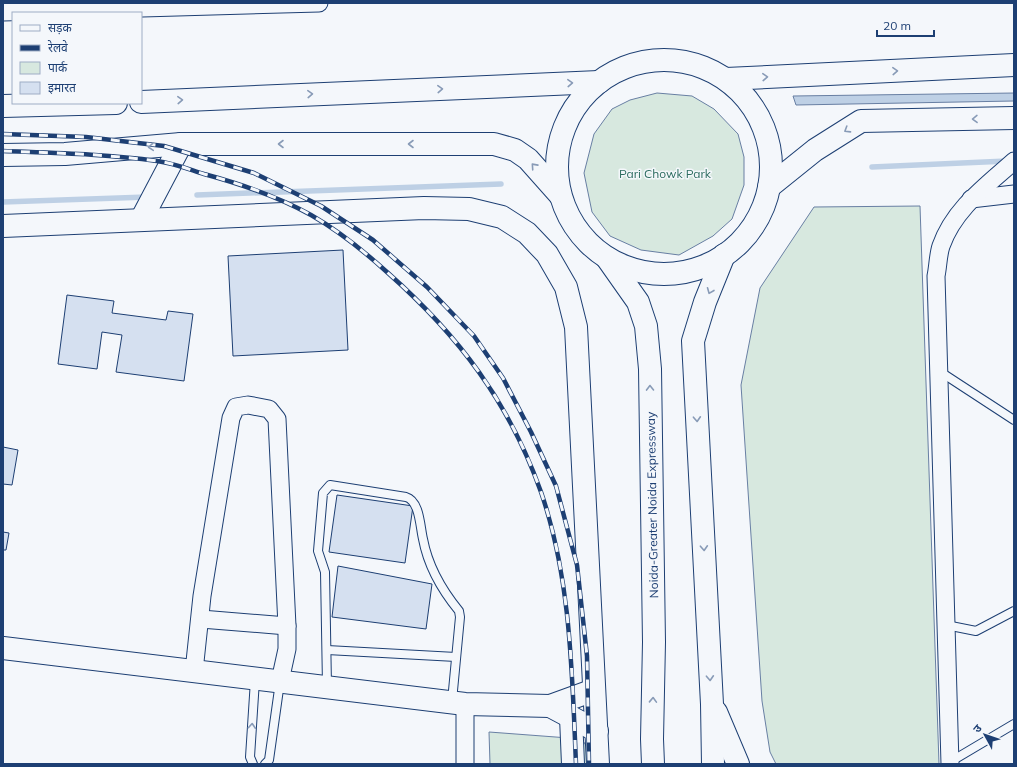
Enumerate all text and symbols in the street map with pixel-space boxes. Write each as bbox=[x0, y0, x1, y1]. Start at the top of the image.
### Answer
legend bbox=[12, 12, 142, 104]
scale bar bbox=[877, 12, 934, 38]
text: 20 m bbox=[883, 18, 911, 33]
text: सड़क bbox=[48, 20, 73, 35]
text: रेलवे bbox=[48, 40, 68, 55]
text: पार्क bbox=[48, 60, 68, 75]
one-way arrow bbox=[892, 66, 898, 75]
one-way arrow bbox=[762, 72, 768, 81]
one-way arrow bbox=[567, 79, 573, 87]
text: इमारत bbox=[48, 80, 77, 95]
one-way arrow bbox=[437, 84, 443, 93]
one-way arrow bbox=[307, 90, 313, 99]
one-way arrow bbox=[177, 96, 183, 104]
one-way arrow bbox=[972, 115, 978, 123]
one-way arrow bbox=[845, 125, 852, 132]
one-way arrow bbox=[278, 140, 284, 148]
one-way arrow bbox=[408, 140, 414, 148]
one-way arrow bbox=[148, 142, 154, 151]
one-way arrow bbox=[531, 163, 539, 171]
park label: Pari Chowk Park bbox=[619, 166, 712, 181]
one-way arrow bbox=[706, 288, 714, 295]
one-way arrow bbox=[646, 385, 654, 391]
street label: Noida-Greater Noida Expressway bbox=[643, 411, 661, 598]
one-way arrow bbox=[693, 416, 701, 422]
one-way arrow bbox=[699, 545, 708, 551]
one-way arrow bbox=[706, 675, 715, 681]
one-way arrow bbox=[648, 697, 657, 703]
north arrow bbox=[965, 715, 1005, 755]
text: उ bbox=[970, 721, 985, 736]
one-way arrow bbox=[247, 723, 256, 729]

